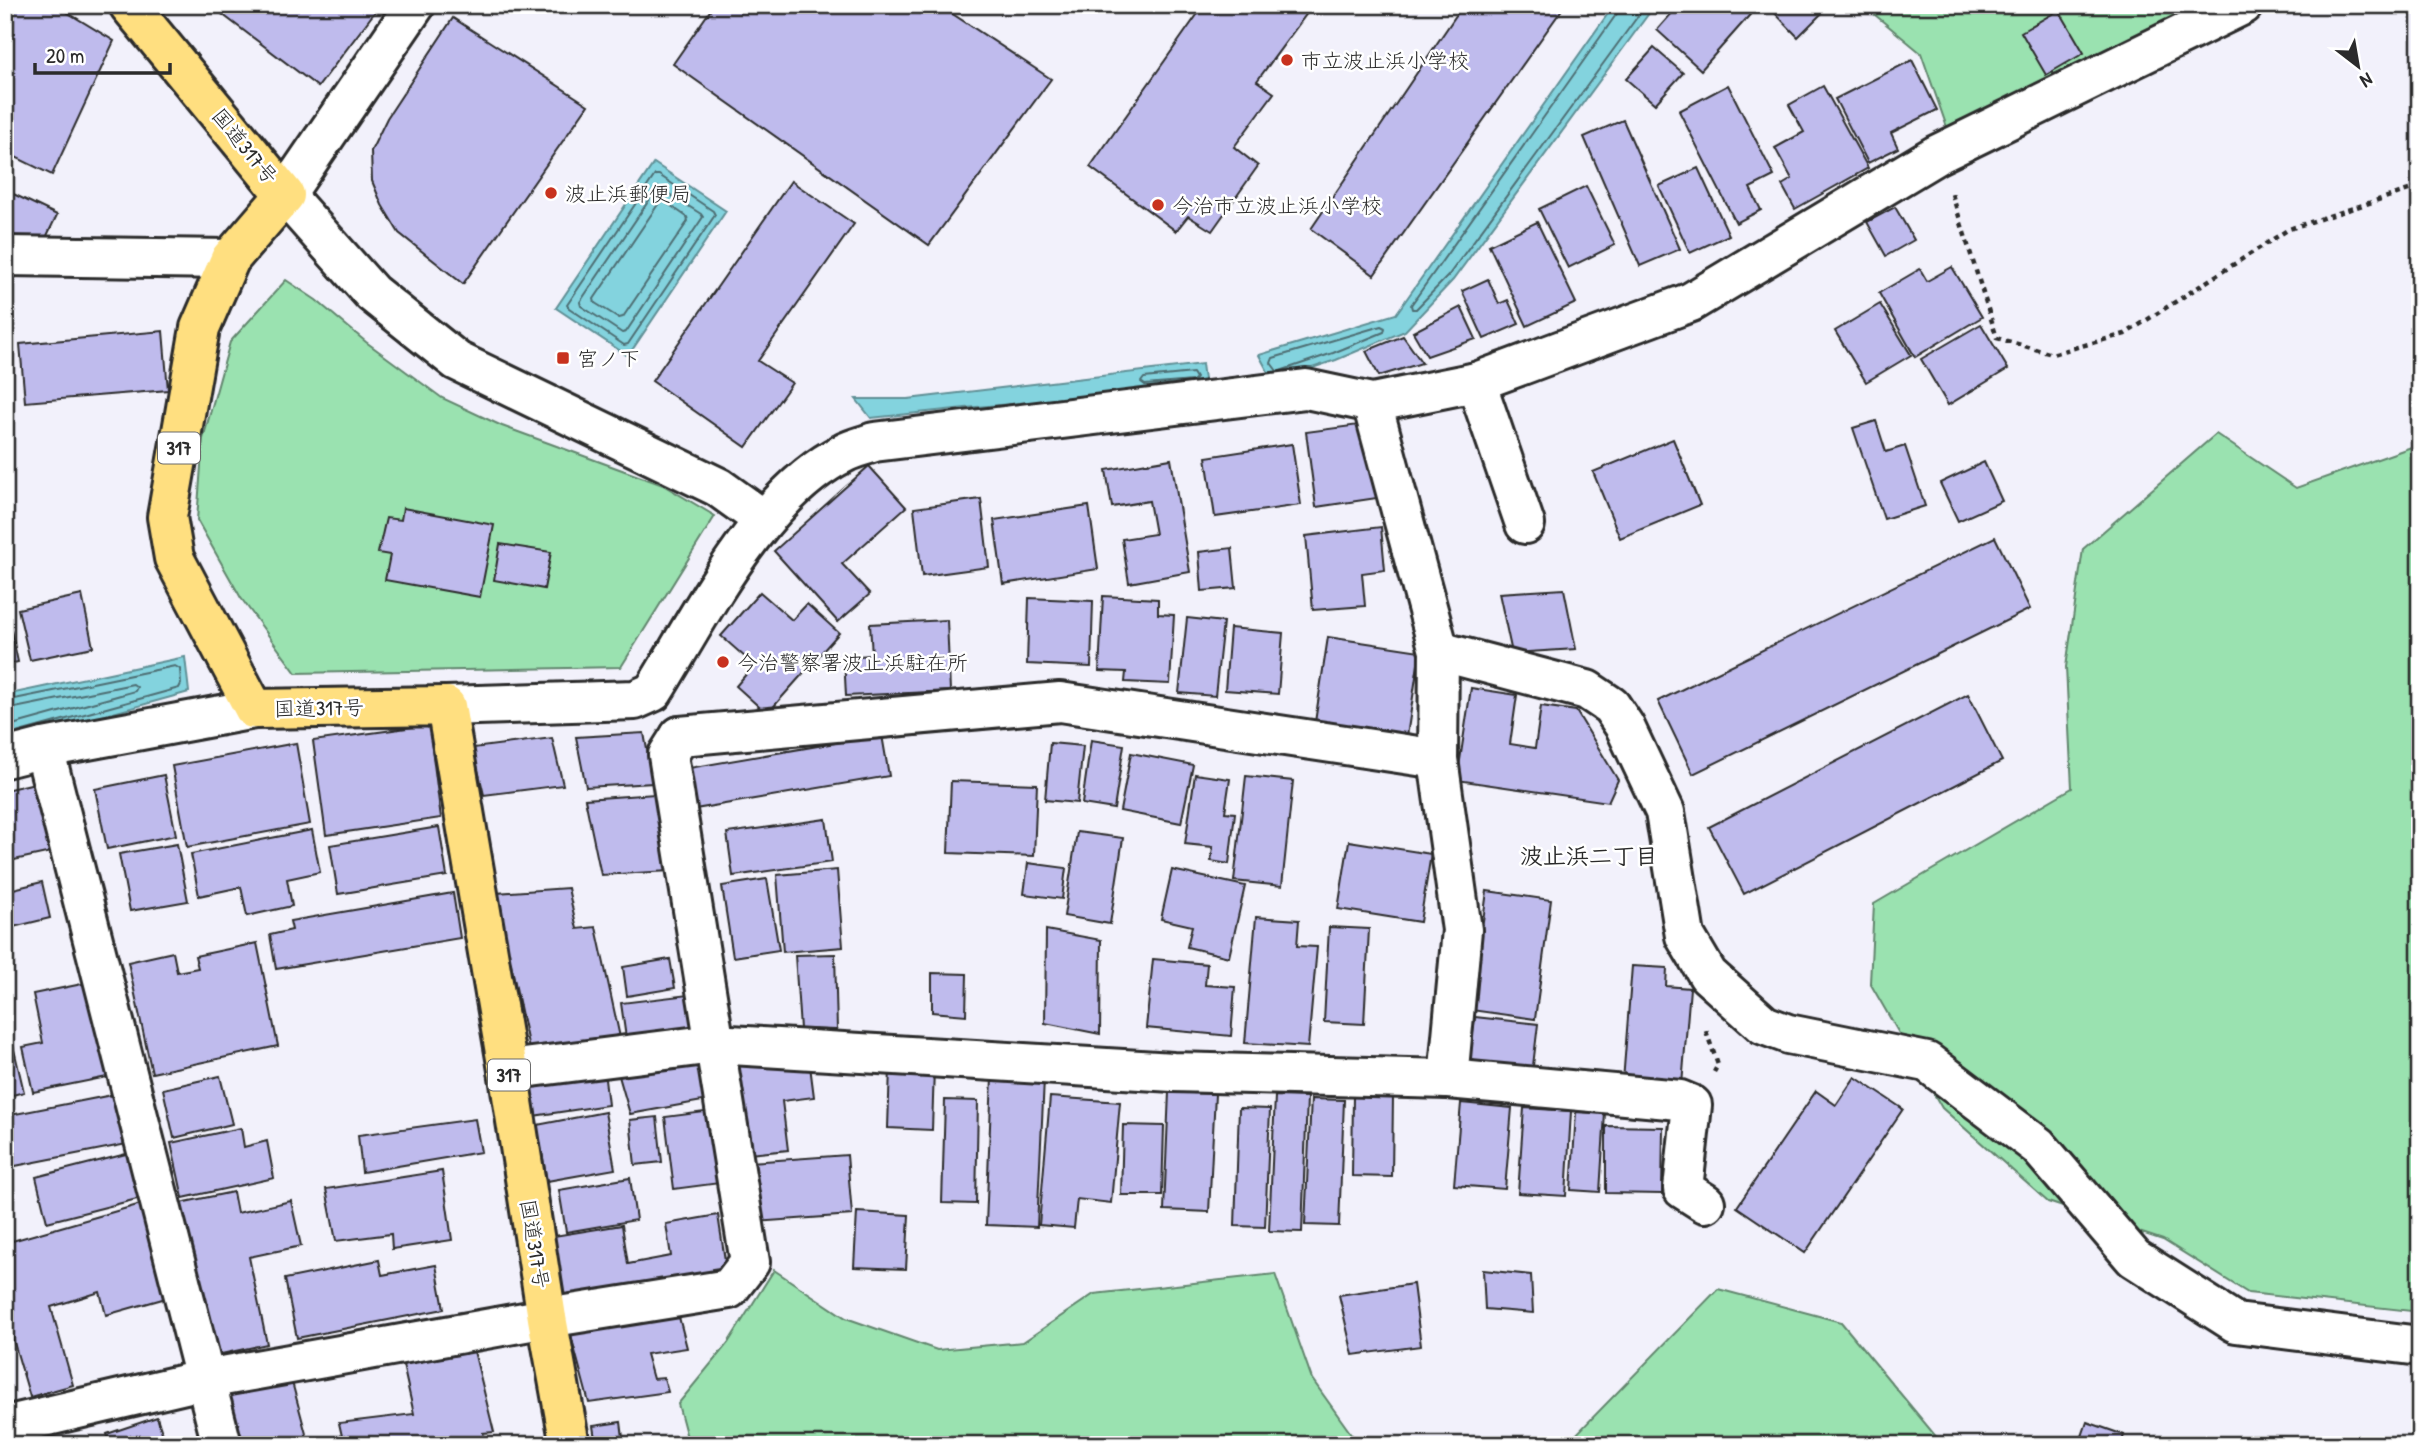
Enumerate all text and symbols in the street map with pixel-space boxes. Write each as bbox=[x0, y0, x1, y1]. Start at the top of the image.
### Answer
scale bar bbox=[35, 32, 170, 76]
north arrow bbox=[2324, 32, 2394, 102]
text: 20 m bbox=[46, 41, 84, 70]
place label: 市立波止浜小学校 bbox=[1301, 46, 1469, 75]
marker: 市立波止浜小学校 bbox=[1279, 52, 1295, 68]
text: N bbox=[2356, 67, 2378, 94]
street label: 国道317号 bbox=[205, 102, 285, 190]
place label: 波止浜郵便局 bbox=[565, 179, 691, 208]
marker: 波止浜郵便局 bbox=[543, 185, 559, 201]
place label: 今治市立波止浜小学校 bbox=[1172, 191, 1382, 220]
marker: 今治市立波止浜小学校 bbox=[1150, 197, 1166, 213]
place label: 宮ノ下 bbox=[577, 344, 640, 373]
marker: 宮ノ下 bbox=[555, 350, 571, 366]
road number: 317 bbox=[158, 432, 200, 463]
place label: 今治警察署波止浜駐在所 bbox=[737, 648, 968, 677]
marker: 今治警察署波止浜駐在所 bbox=[715, 654, 731, 670]
street label: 国道317号 bbox=[274, 693, 364, 723]
district label: 波止浜二丁目 bbox=[1520, 840, 1658, 871]
road number: 317 bbox=[488, 1060, 530, 1091]
street label: 国道317号 bbox=[514, 1197, 556, 1291]

